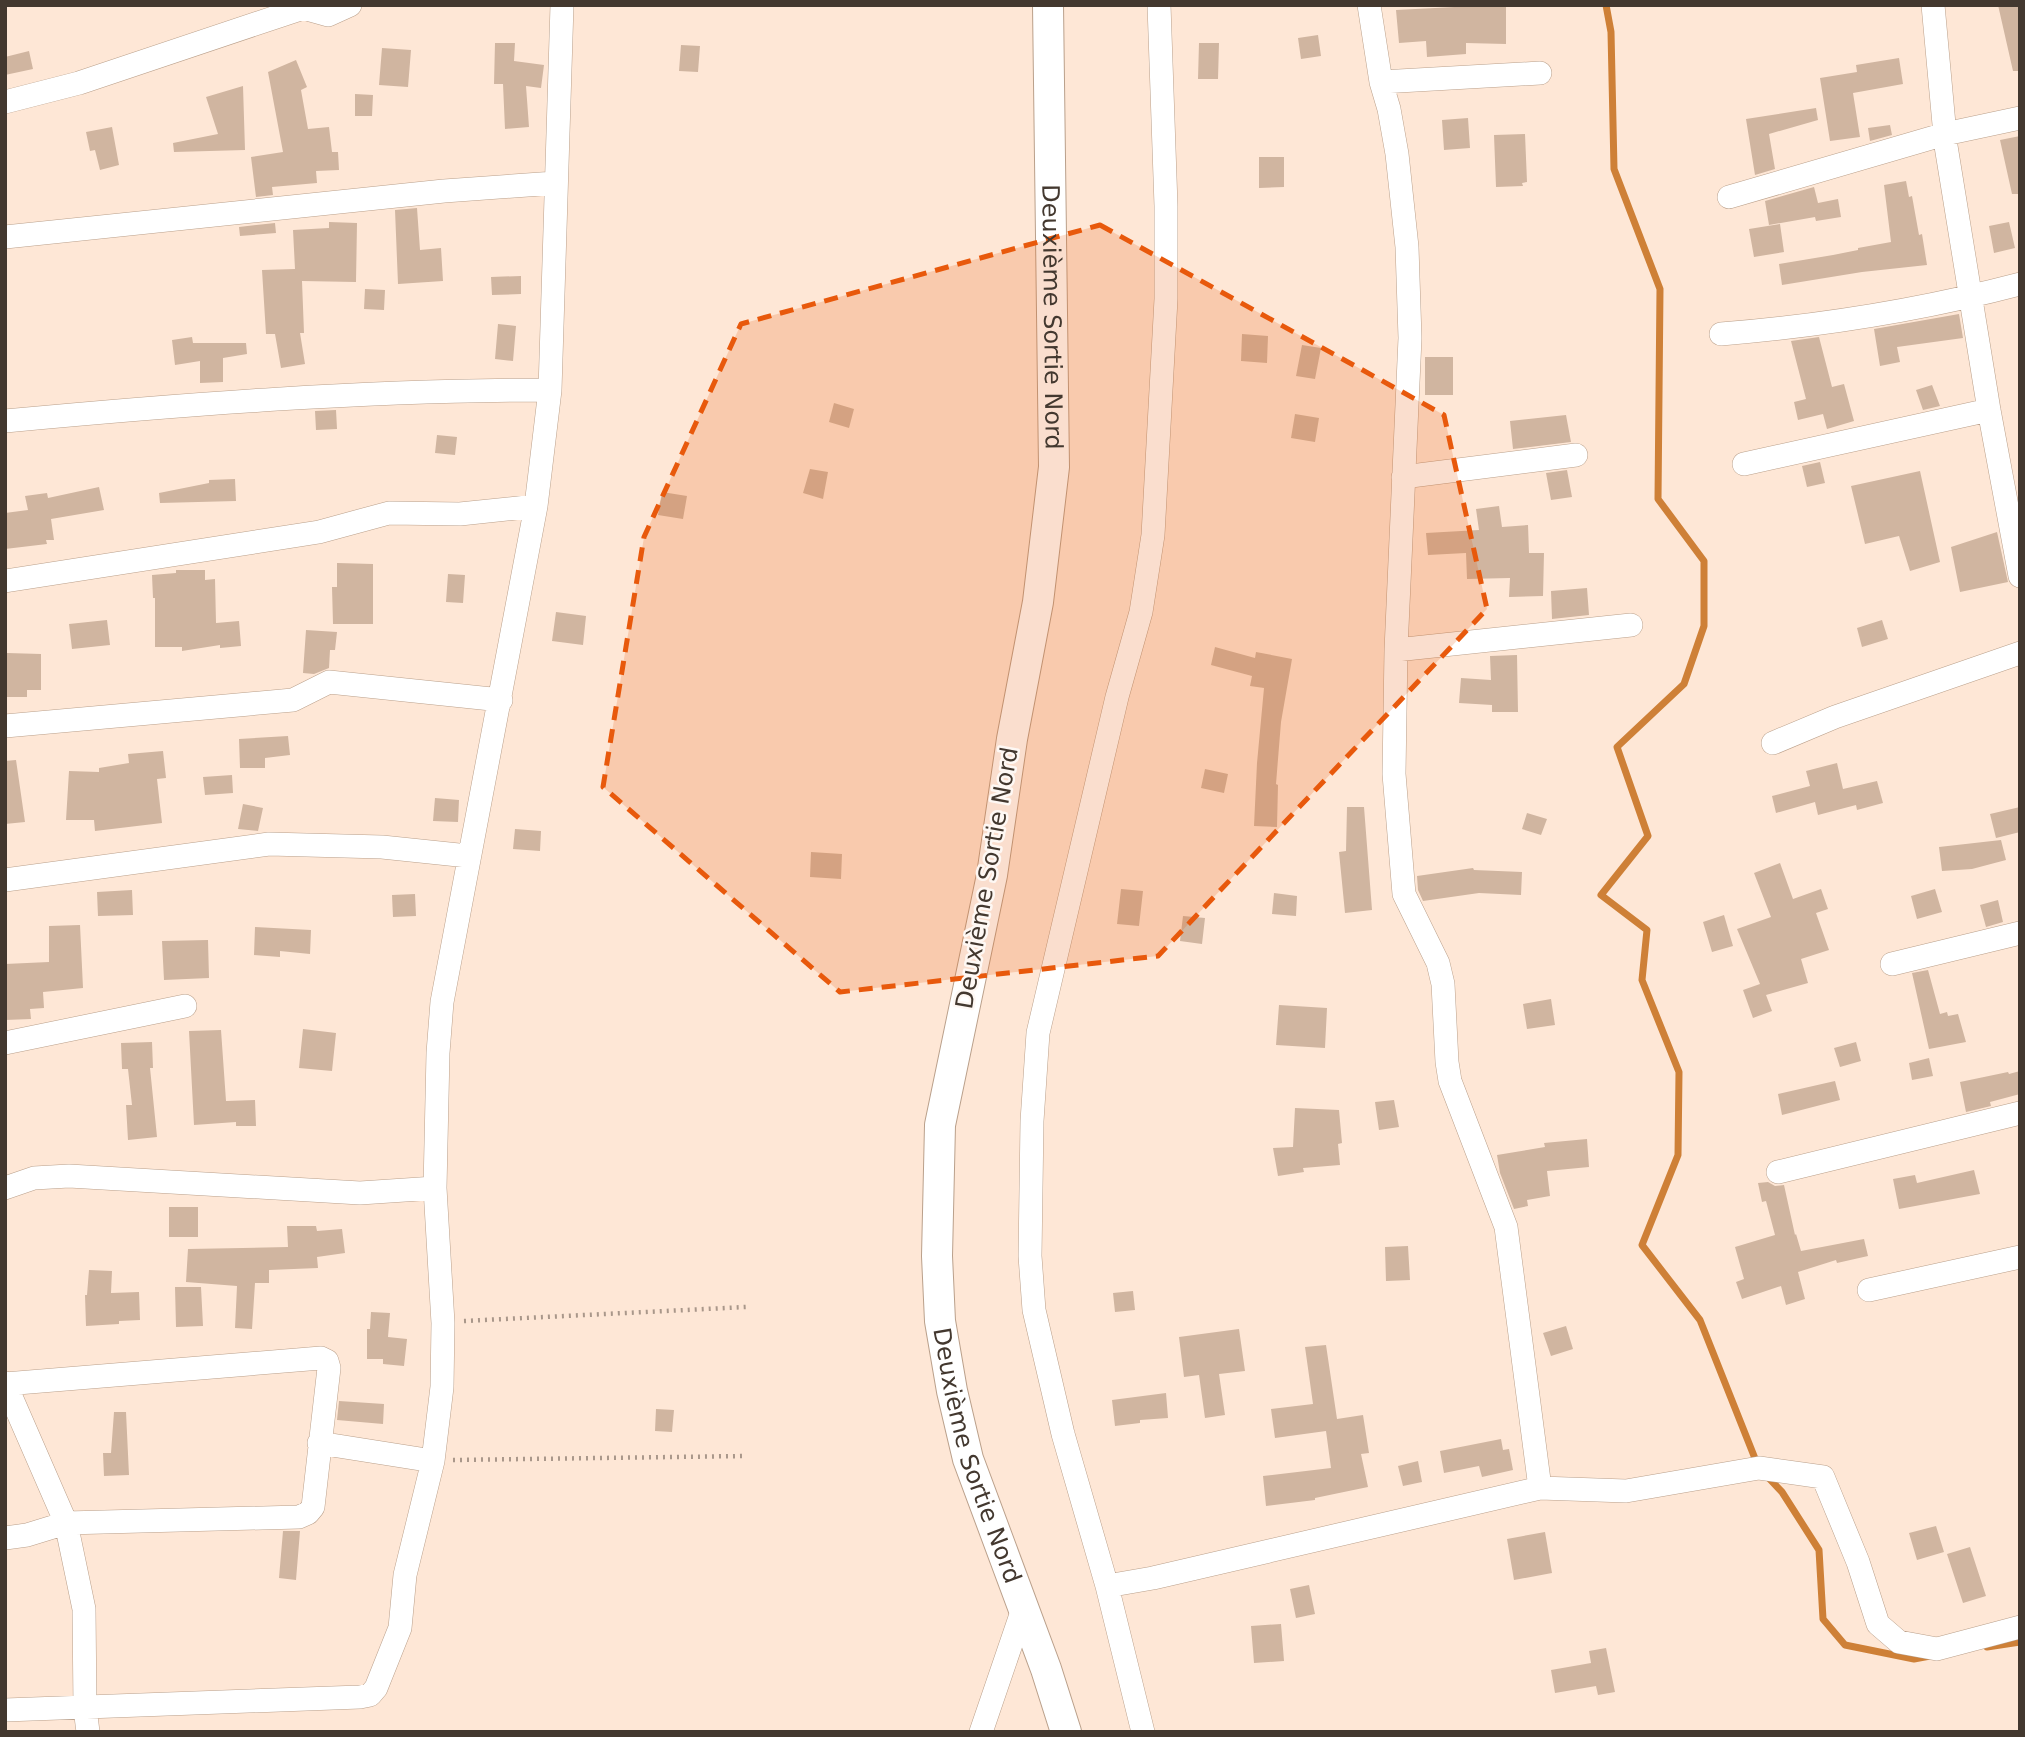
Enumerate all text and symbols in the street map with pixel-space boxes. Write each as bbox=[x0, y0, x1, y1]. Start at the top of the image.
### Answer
street label: Deuxième Sortie Nord bbox=[1036, 184, 1068, 450]
street label: Deuxième Sortie Nord bbox=[950, 745, 1024, 1011]
street label: Deuxième Sortie Nord bbox=[927, 1325, 1027, 1587]

